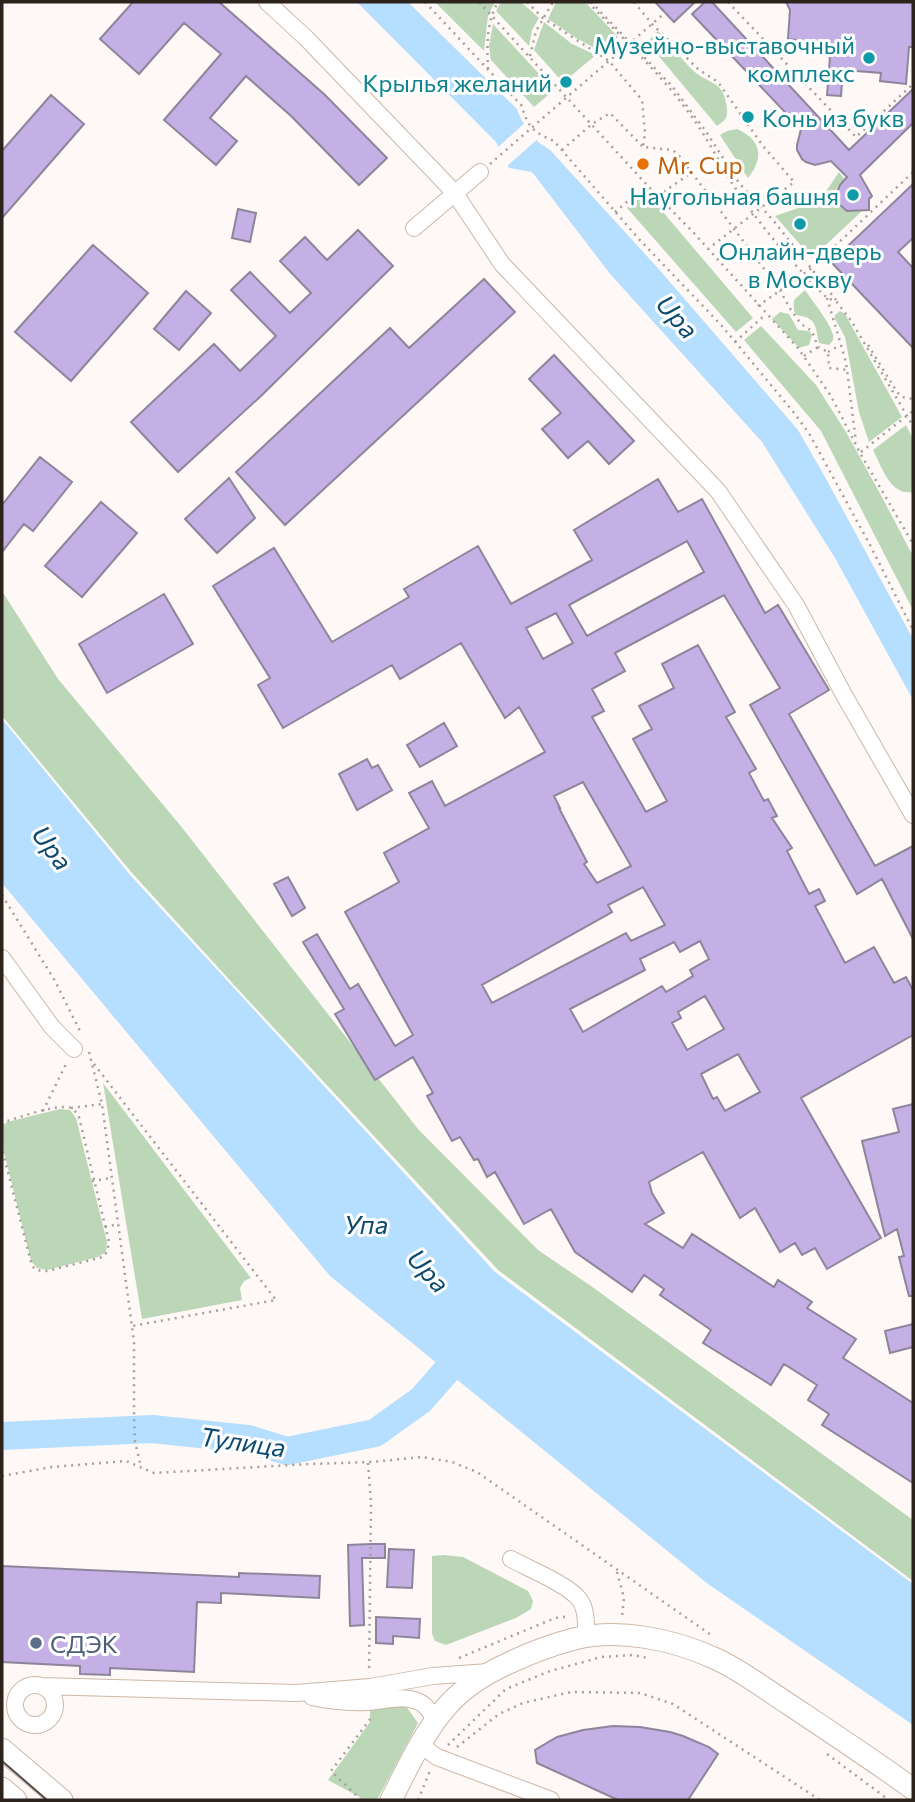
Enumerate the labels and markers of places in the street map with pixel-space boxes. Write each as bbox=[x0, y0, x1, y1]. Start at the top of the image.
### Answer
place label: Музейно-выставочный комплекс bbox=[594, 30, 855, 87]
marker: Музейно-выставочный комплекс bbox=[861, 50, 877, 66]
place label: Крылья желаний bbox=[362, 68, 552, 97]
marker: Крылья желаний bbox=[558, 74, 574, 90]
place label: Конь из букв bbox=[762, 103, 904, 132]
marker: Конь из букв bbox=[740, 109, 756, 125]
place label: Mr. Cup bbox=[657, 150, 743, 179]
marker: Mr. Cup bbox=[635, 156, 651, 172]
place label: Наугольная башня bbox=[629, 181, 839, 210]
marker: Наугольная башня bbox=[845, 187, 861, 203]
marker: Онлайн-дверь в Москву bbox=[792, 216, 808, 232]
place label: Онлайн-дверь в Москву bbox=[719, 236, 881, 293]
place label: СДЭК bbox=[50, 1629, 118, 1658]
marker: СДЭК bbox=[28, 1635, 44, 1651]

